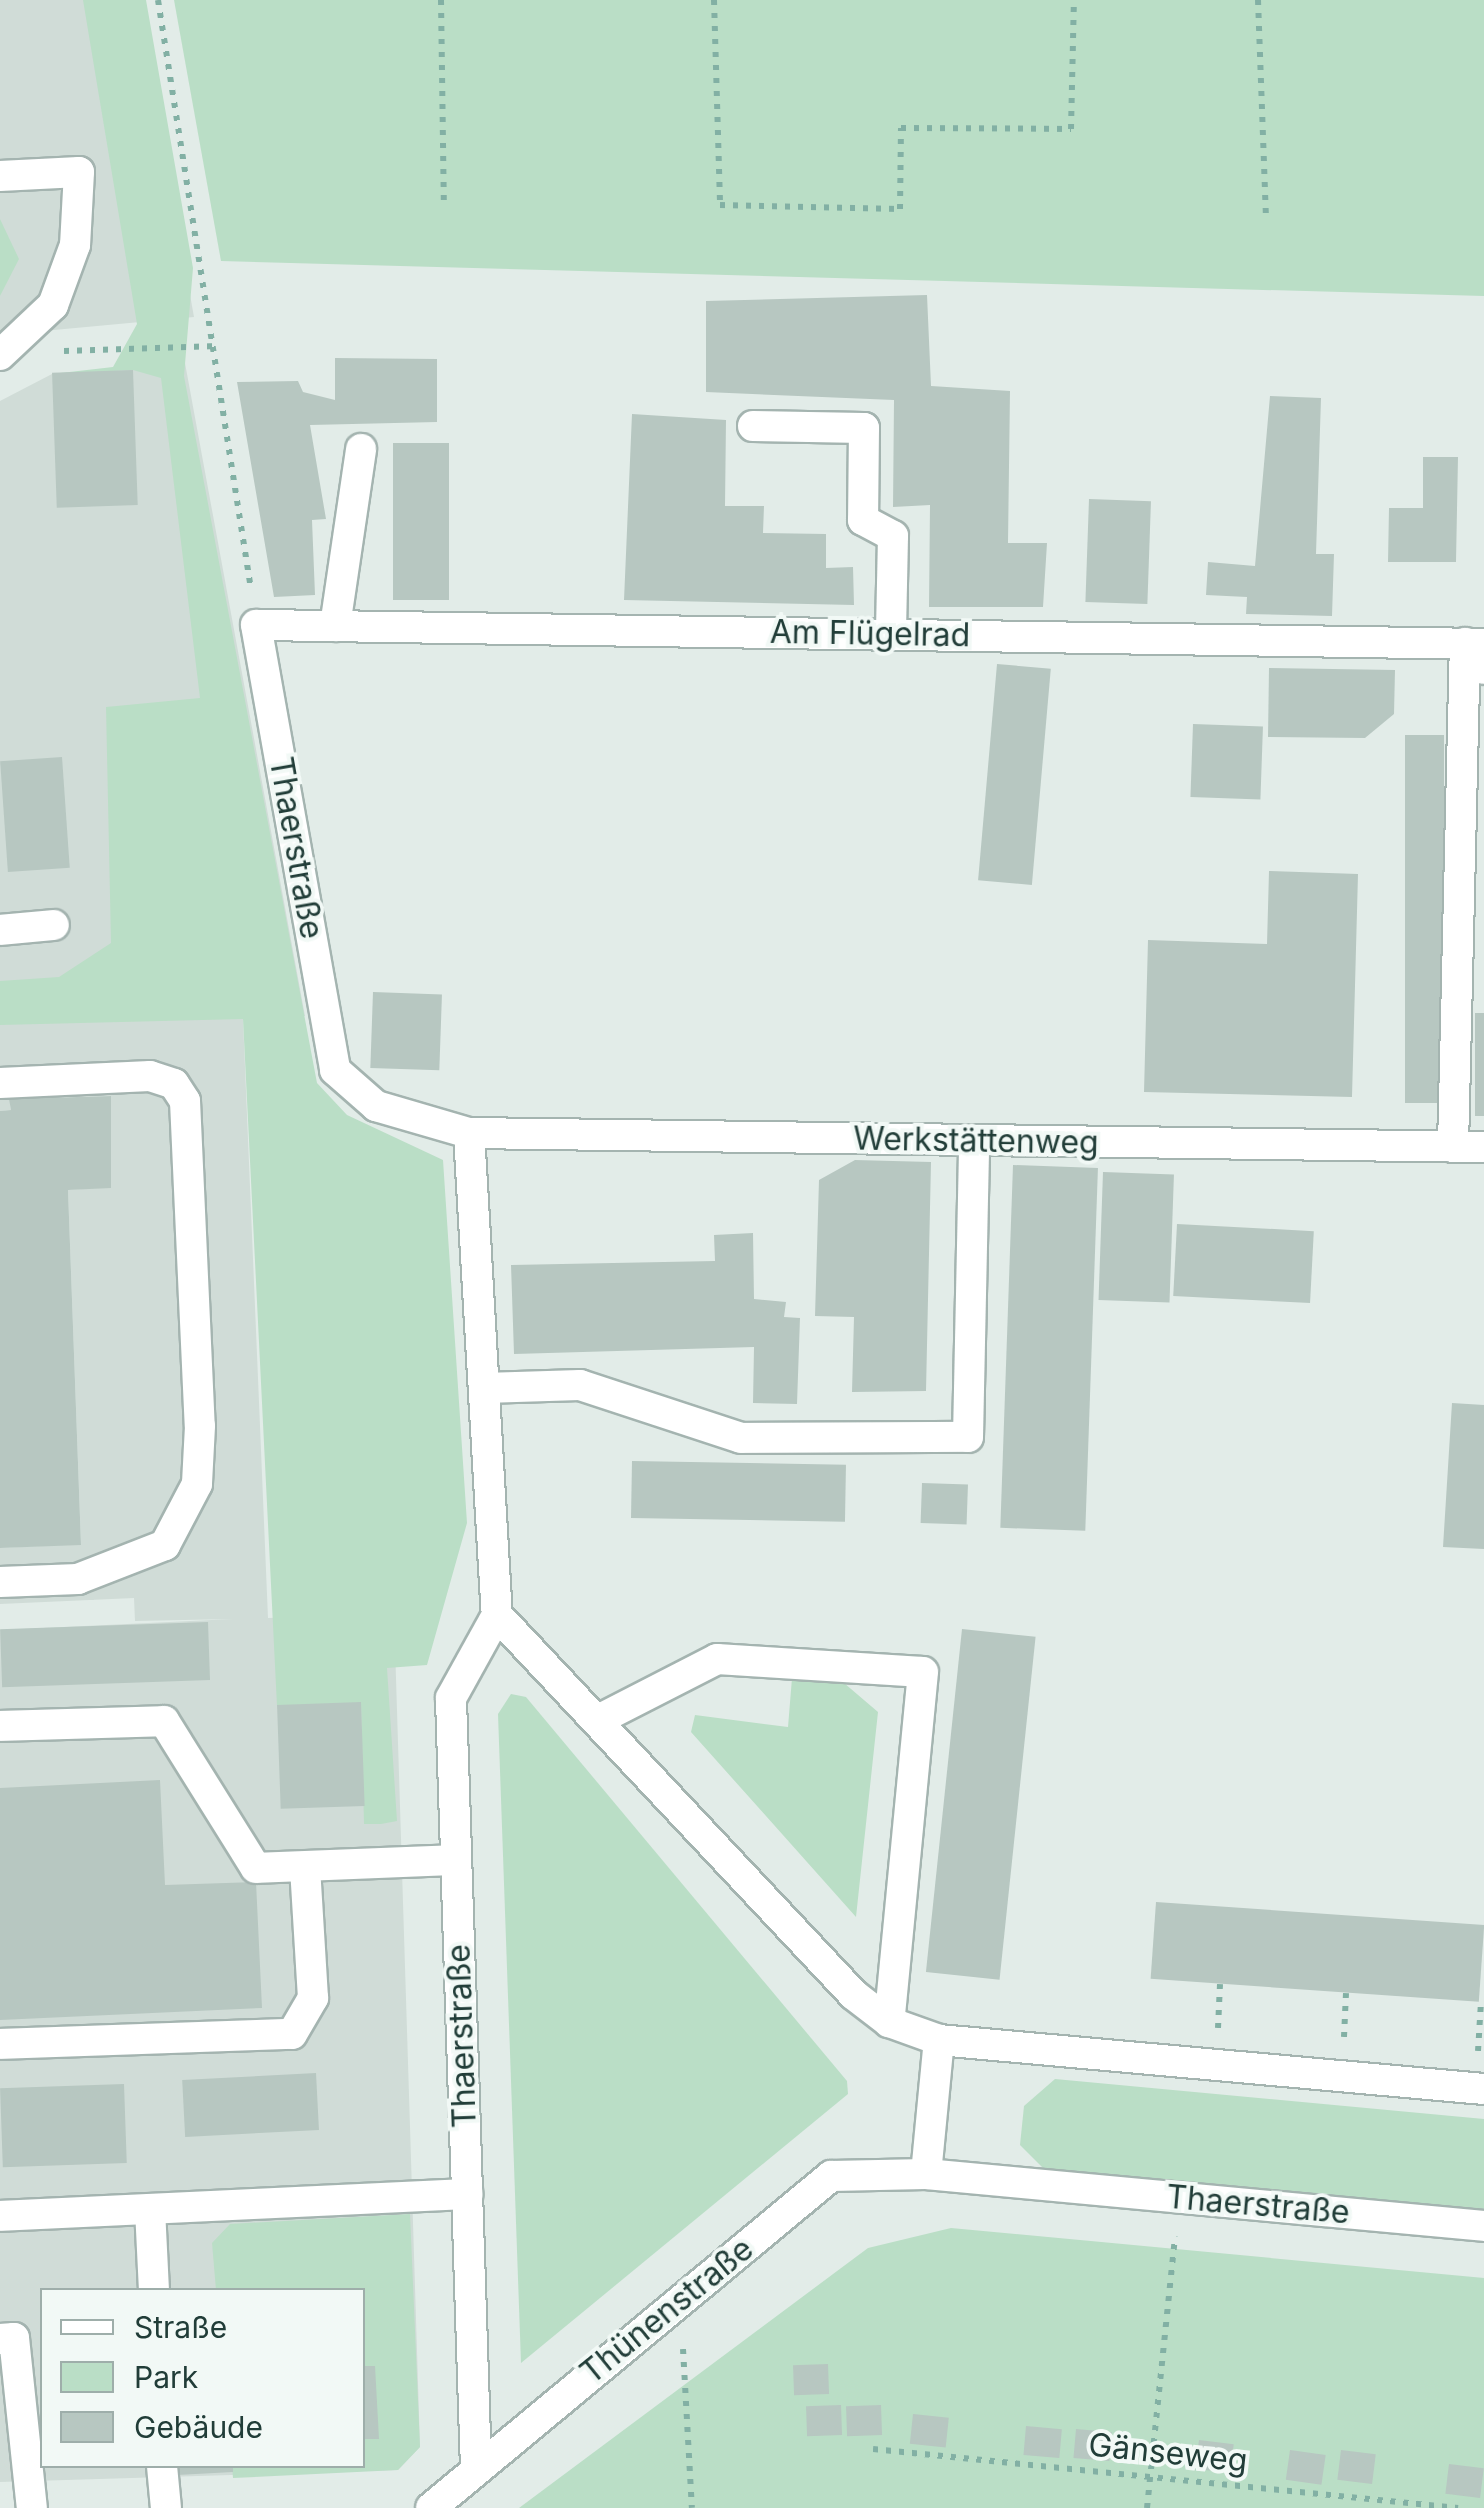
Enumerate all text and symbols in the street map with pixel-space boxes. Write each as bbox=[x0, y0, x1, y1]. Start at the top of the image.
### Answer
street label: Am Flügelrad bbox=[770, 613, 970, 655]
street label: Thaerstraße bbox=[261, 754, 331, 942]
street label: Werkstättenweg bbox=[853, 1120, 1099, 1162]
street label: Thaerstraße bbox=[440, 1943, 484, 2129]
street label: Thaerstraße bbox=[1165, 2178, 1351, 2232]
street label: Thünenstraße bbox=[573, 2230, 761, 2392]
legend bbox=[40, 2288, 365, 2468]
text: Straße bbox=[134, 2309, 227, 2345]
text: Park bbox=[134, 2359, 198, 2395]
text: Gebäude bbox=[134, 2409, 263, 2445]
street label: Gänseweg bbox=[1087, 2426, 1249, 2480]

